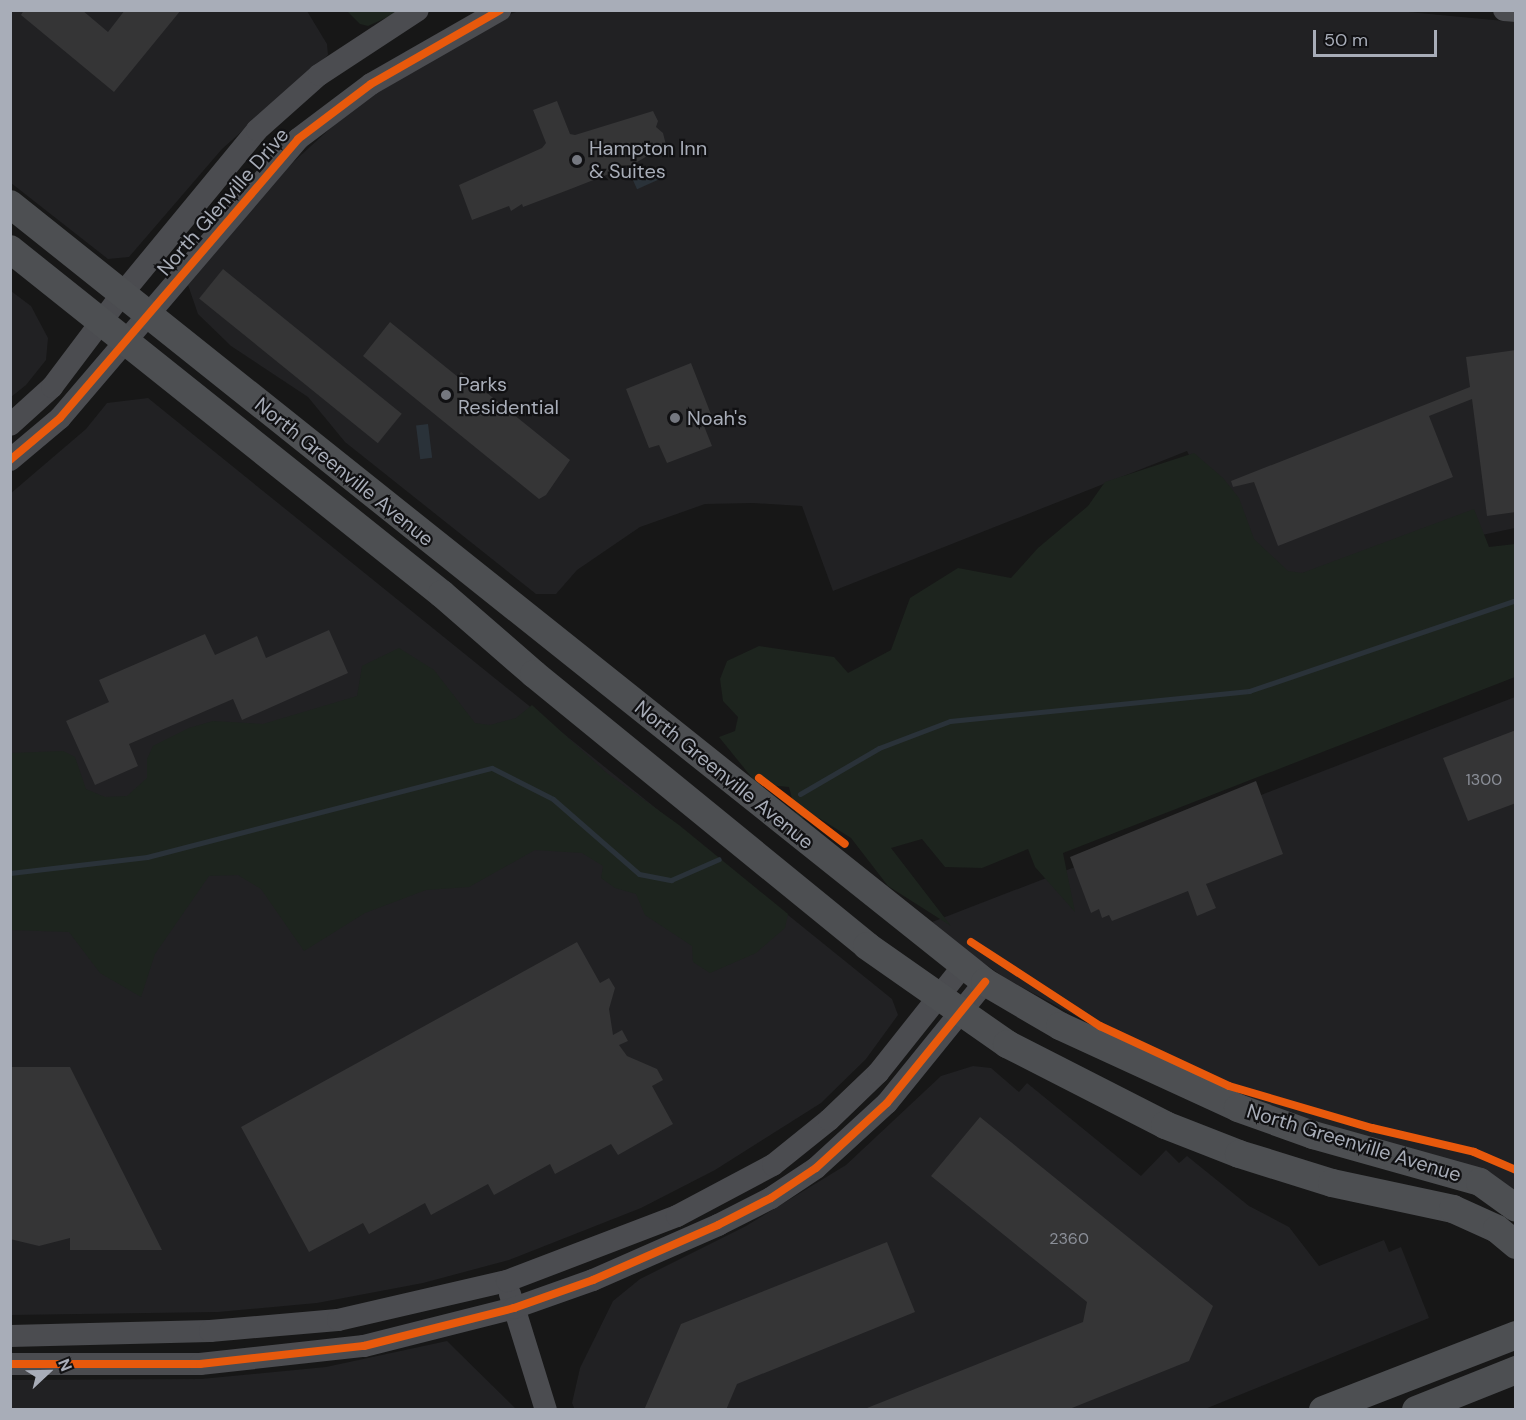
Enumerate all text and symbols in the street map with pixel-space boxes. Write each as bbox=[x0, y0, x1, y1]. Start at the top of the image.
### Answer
scale bar bbox=[1316, 18, 1440, 56]
text: 50 m bbox=[1324, 28, 1368, 52]
street label: North Glenville Drive bbox=[152, 123, 294, 281]
place label: Hampton Inn & Suites bbox=[589, 136, 707, 183]
marker: Hampton Inn & Suites bbox=[570, 153, 584, 167]
place label: Parks Residential bbox=[458, 372, 559, 419]
marker: Parks Residential bbox=[439, 388, 453, 402]
street label: North Greenville Avenue bbox=[250, 393, 438, 551]
place label: Noah's bbox=[687, 406, 747, 430]
marker: Noah's bbox=[668, 411, 682, 425]
street label: North Greenville Avenue bbox=[630, 696, 818, 854]
house number: 1300 bbox=[1466, 770, 1502, 790]
street label: North Greenville Avenue bbox=[1244, 1099, 1464, 1187]
house number: 2360 bbox=[1049, 1229, 1089, 1249]
north arrow bbox=[18, 1342, 78, 1402]
text: N bbox=[53, 1356, 77, 1374]

